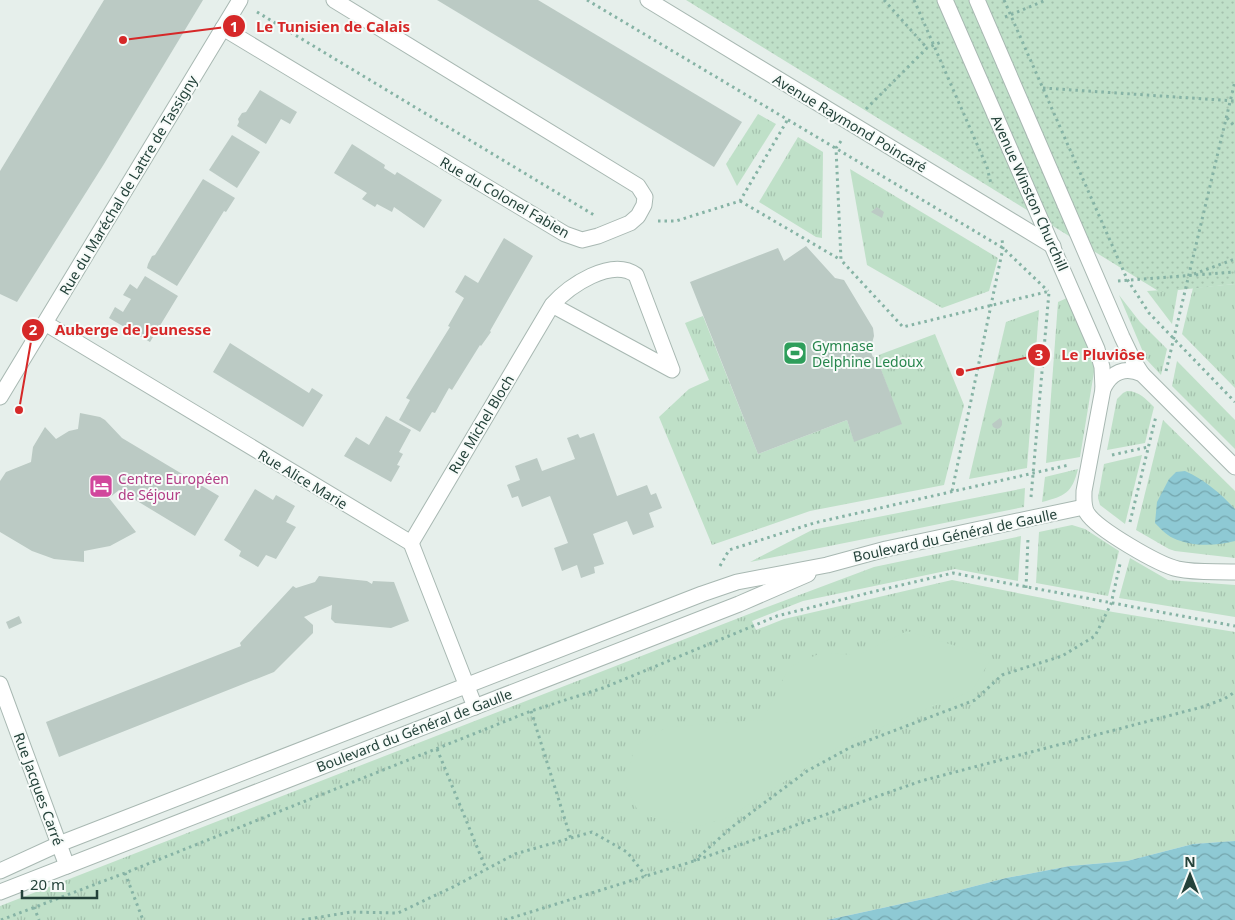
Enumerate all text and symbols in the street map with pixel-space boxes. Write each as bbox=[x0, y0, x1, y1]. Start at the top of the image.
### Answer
callout: Le Tunisien de Calais bbox=[221, 11, 421, 41]
text: 1 bbox=[230, 16, 238, 36]
text: Le Tunisien de Calais bbox=[256, 16, 410, 36]
street label: Avenue Raymond Poincaré bbox=[770, 69, 930, 177]
street label: Rue du Maréchal de Lattre de Tassigny bbox=[55, 71, 202, 298]
street label: Avenue Winston Churchill bbox=[987, 112, 1073, 274]
street label: Rue du Colonel Fabien bbox=[437, 152, 573, 242]
callout: Auberge de Jeunesse bbox=[20, 315, 221, 345]
text: 2 bbox=[29, 319, 38, 339]
text: Auberge de Jeunesse bbox=[55, 319, 211, 339]
place label: Gymnase Delphine Ledoux bbox=[812, 336, 924, 371]
sports icon: Gymnase Delphine Ledoux bbox=[782, 340, 808, 366]
callout: Le Pluviôse bbox=[1027, 340, 1155, 370]
text: 3 bbox=[1035, 344, 1043, 364]
text: Le Pluviôse bbox=[1061, 344, 1145, 364]
street label: Rue Michel Bloch bbox=[444, 371, 518, 477]
street label: Rue Alice Marie bbox=[255, 445, 351, 513]
place label: Centre Européen de Séjour bbox=[118, 469, 229, 504]
hotel icon: Centre Européen de Séjour bbox=[88, 473, 114, 499]
street label: Boulevard du Général de Gaulle bbox=[851, 504, 1059, 566]
street label: Boulevard du Général de Gaulle bbox=[313, 684, 515, 776]
street label: Rue Jacques Carré bbox=[10, 730, 68, 848]
north arrow bbox=[1165, 850, 1215, 900]
text: N bbox=[1184, 852, 1196, 871]
scale bar bbox=[22, 868, 98, 900]
text: 20 m bbox=[30, 874, 65, 894]

